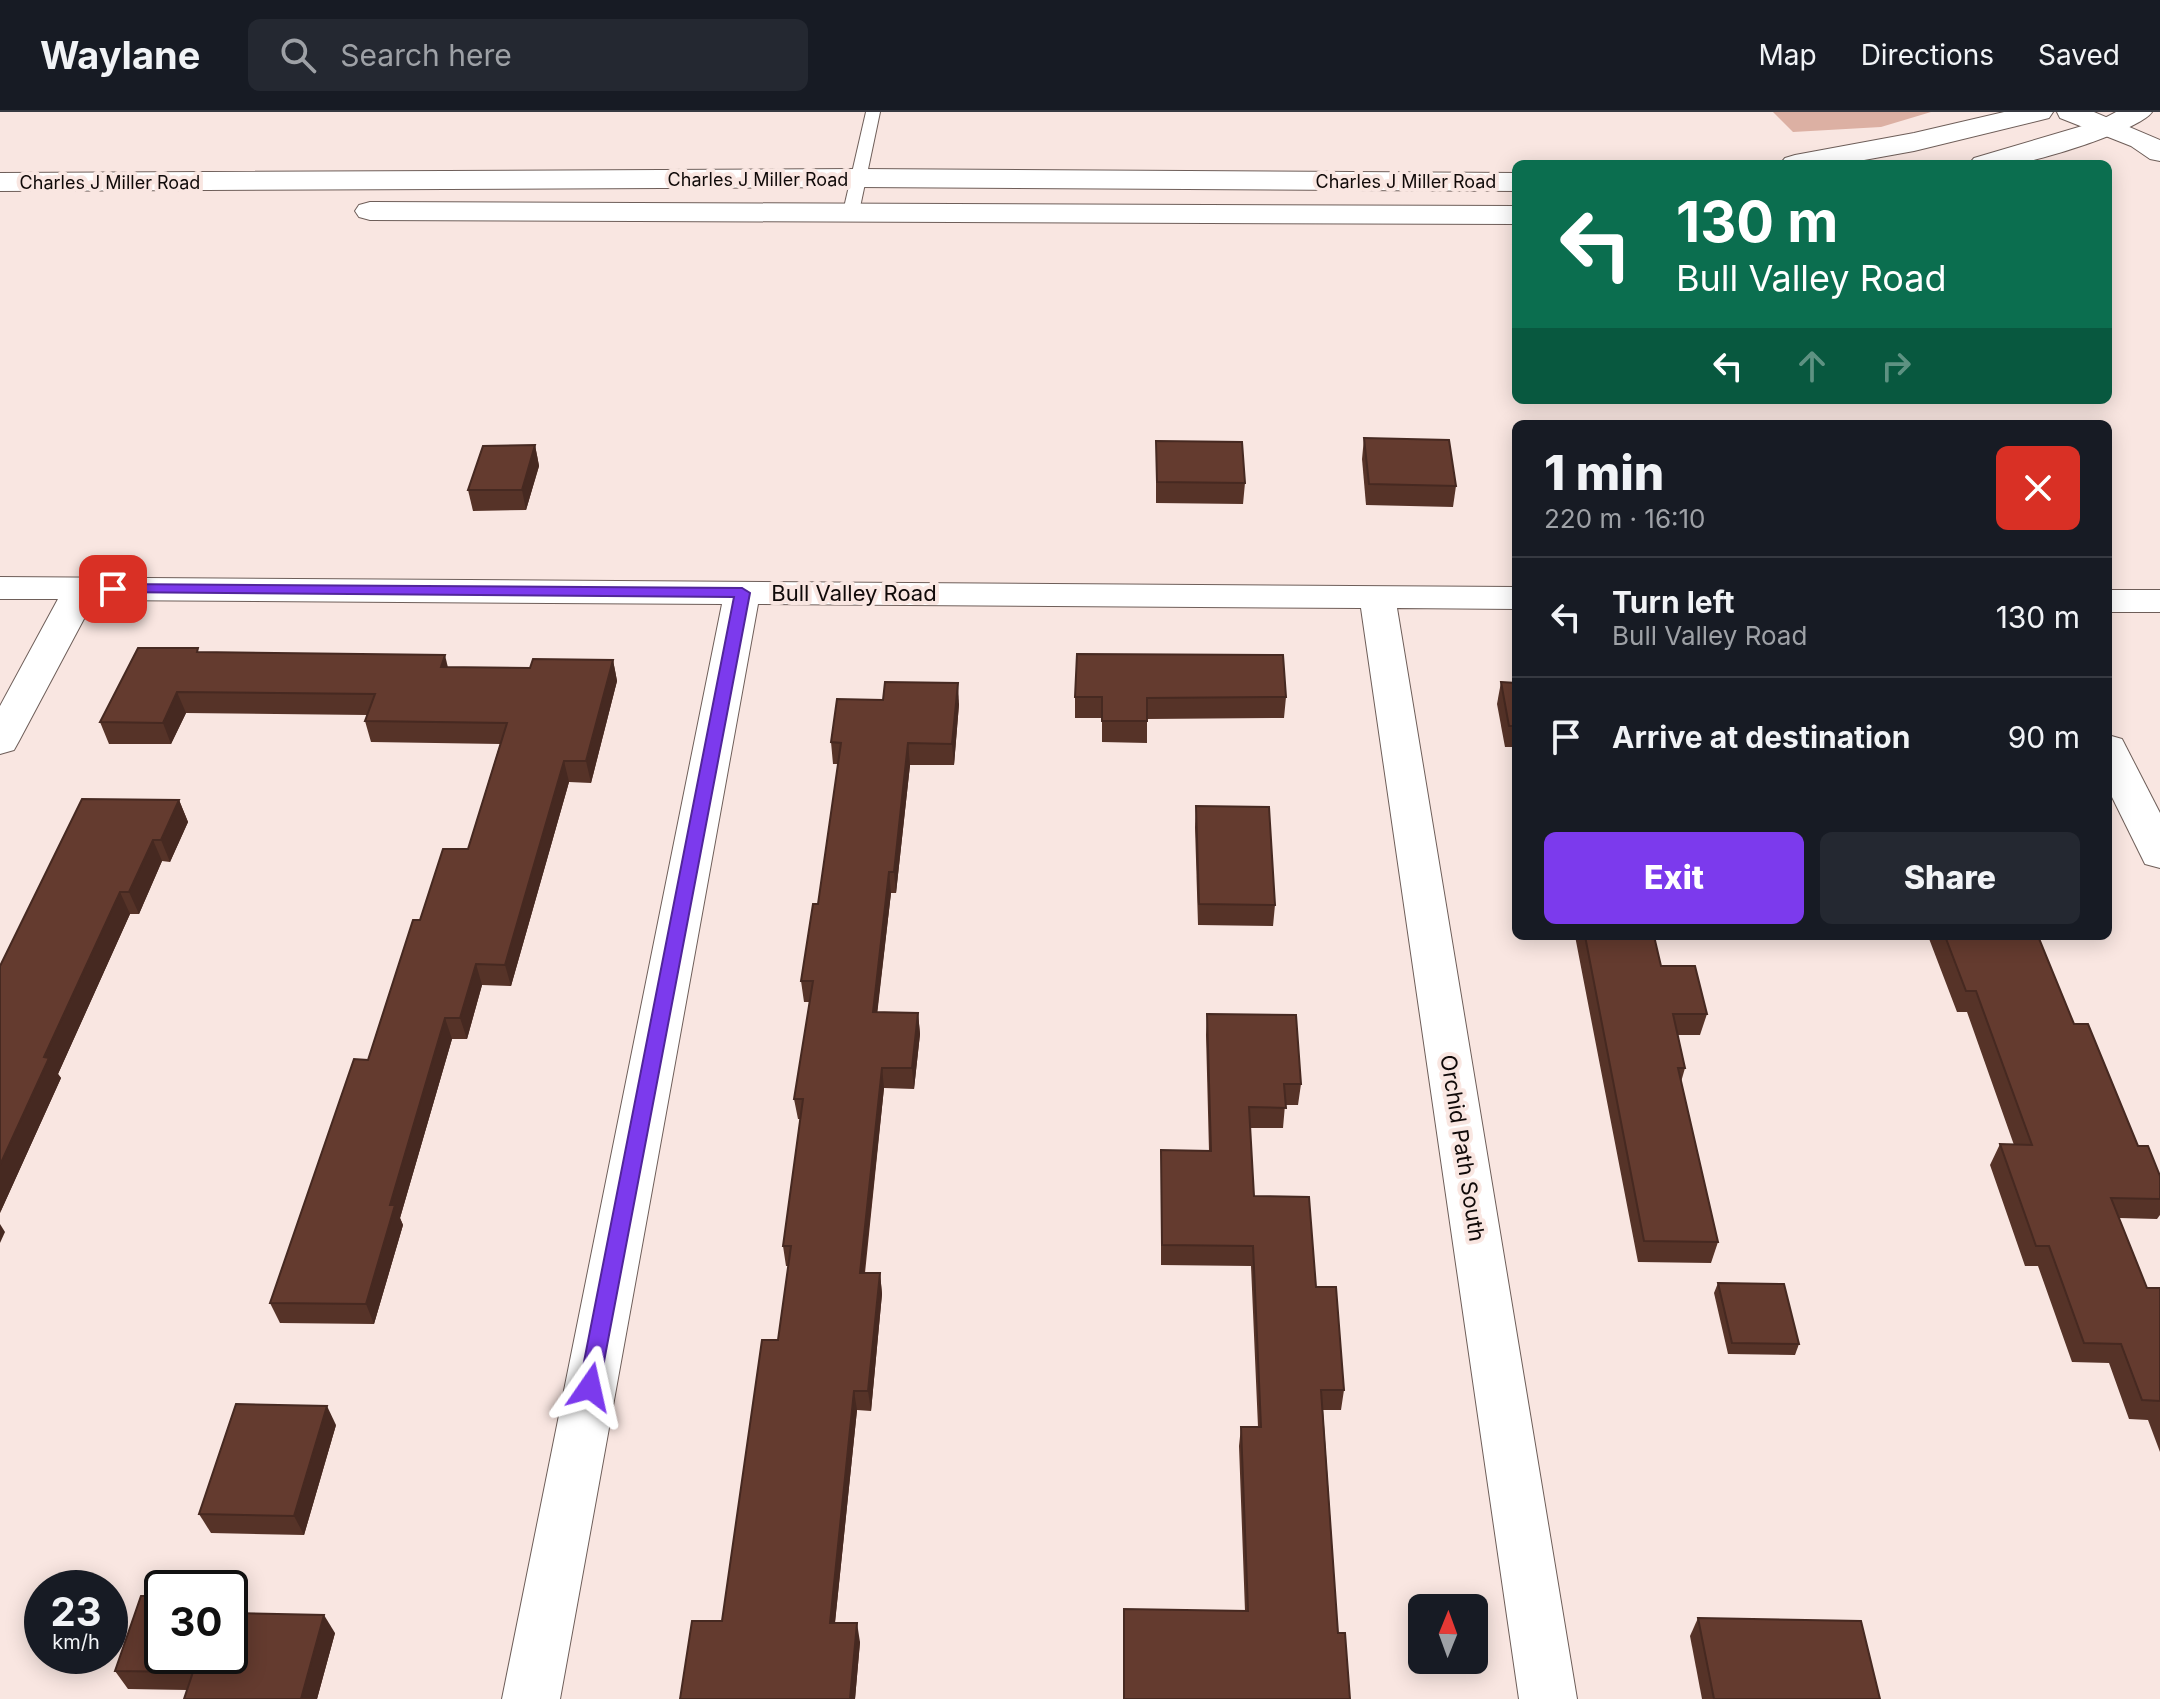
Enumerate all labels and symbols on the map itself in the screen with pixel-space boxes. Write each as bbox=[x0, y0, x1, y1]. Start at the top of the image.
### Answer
street label: Charles J Miller Road bbox=[668, 169, 848, 190]
street label: Charles J Miller Road bbox=[1316, 171, 1496, 192]
street label: Charles J Miller Road bbox=[20, 172, 200, 193]
pin bbox=[79, 555, 147, 623]
street label: Bull Valley Road bbox=[771, 580, 937, 606]
street label: Orchid Path South bbox=[1435, 1053, 1491, 1243]
position arrow bbox=[548, 1345, 632, 1429]
speed limit sign: 30 bbox=[144, 1570, 248, 1674]
north arrow bbox=[1408, 1594, 1488, 1674]

